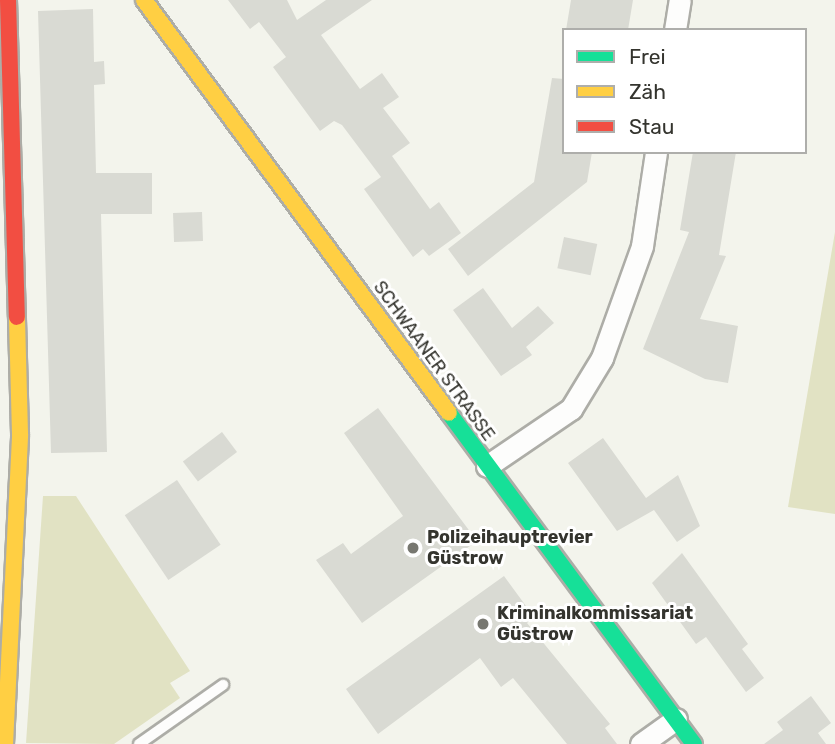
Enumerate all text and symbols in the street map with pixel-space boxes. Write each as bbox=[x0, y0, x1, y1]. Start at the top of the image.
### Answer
legend bbox=[562, 28, 807, 154]
text: Frei bbox=[629, 44, 666, 69]
text: Zäh bbox=[629, 79, 666, 104]
text: Stau bbox=[629, 114, 675, 139]
street label: SCHWAANER STRASSE bbox=[369, 277, 499, 445]
place label: Polizeihauptrevier Güstrow bbox=[427, 527, 593, 570]
marker: Polizeihauptrevier Güstrow bbox=[405, 540, 421, 556]
place label: Kriminalkommissariat Güstrow bbox=[497, 603, 693, 646]
marker: Kriminalkommissariat Güstrow bbox=[475, 616, 491, 632]

